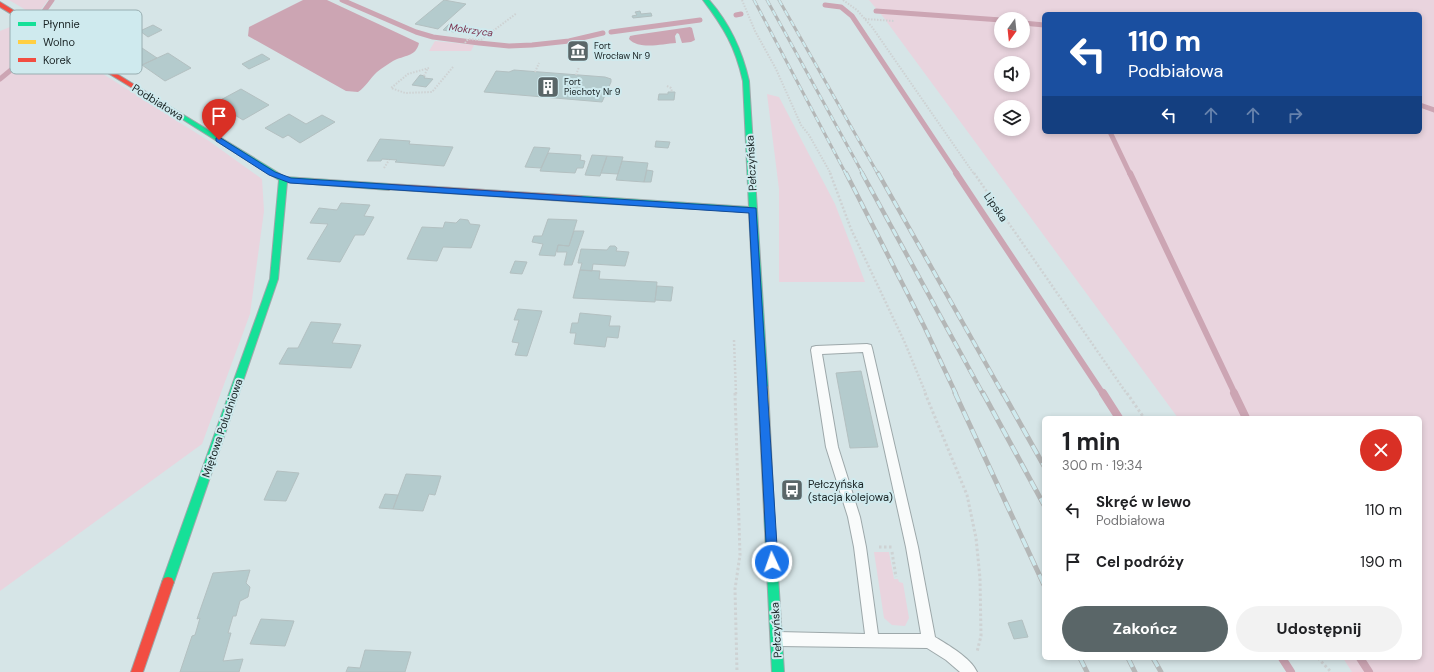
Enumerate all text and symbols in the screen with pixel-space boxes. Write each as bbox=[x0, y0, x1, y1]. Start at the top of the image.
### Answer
legend bbox=[10, 10, 142, 74]
north arrow bbox=[994, 12, 1030, 48]
map controls bbox=[994, 12, 1030, 136]
text: Płynnie bbox=[43, 17, 80, 31]
water label: Mokrzyca bbox=[448, 20, 494, 40]
text: 110 m bbox=[1128, 23, 1201, 60]
icon: left bbox=[1062, 28, 1114, 80]
text: Wolno bbox=[43, 35, 75, 49]
museum icon: Fort Wrocław Nr 9 bbox=[565, 38, 591, 64]
place label: Fort Wrocław Nr 9 bbox=[594, 40, 650, 62]
text: Korek bbox=[43, 53, 72, 67]
button: sound bbox=[994, 56, 1030, 92]
text: Podbiałowa bbox=[1128, 59, 1223, 83]
building icon: Fort Piechoty Nr 9 bbox=[535, 74, 561, 100]
place label: Fort Piechoty Nr 9 bbox=[564, 76, 621, 98]
street label: Podbiałowa bbox=[130, 81, 186, 123]
pin bbox=[202, 99, 236, 140]
button: layers bbox=[994, 100, 1030, 136]
icon: left bbox=[1158, 104, 1180, 126]
icon: ahead bbox=[1200, 104, 1222, 126]
icon: ahead bbox=[1242, 104, 1264, 126]
icon: right bbox=[1284, 104, 1306, 126]
icon: arrive bbox=[208, 105, 230, 127]
street label: Pełczyńska bbox=[743, 135, 759, 191]
street label: Lipska bbox=[981, 190, 1011, 224]
street label: Miętowa Południowa bbox=[199, 377, 245, 479]
text: 1 min bbox=[1062, 426, 1120, 457]
button: close bbox=[1360, 429, 1402, 471]
text: 300 m · 19:34 bbox=[1062, 457, 1142, 474]
bus stop icon: Pełczyńska (stacja kolejowa) bbox=[779, 477, 805, 503]
place label: Pełczyńska (stacja kolejowa) bbox=[808, 477, 893, 504]
text: Skręć w lewo bbox=[1096, 492, 1191, 512]
icon: left bbox=[1062, 499, 1084, 521]
text: 110 m bbox=[1365, 500, 1402, 520]
text: Podbiałowa bbox=[1096, 512, 1165, 529]
position arrow bbox=[751, 541, 793, 583]
icon: arrive bbox=[1062, 551, 1084, 573]
text: Cel podróży bbox=[1096, 552, 1184, 572]
text: 190 m bbox=[1360, 552, 1402, 572]
street label: Pełczyńska bbox=[768, 602, 784, 658]
button: Zakończ bbox=[1062, 606, 1228, 652]
button: Udostępnij bbox=[1236, 606, 1402, 652]

